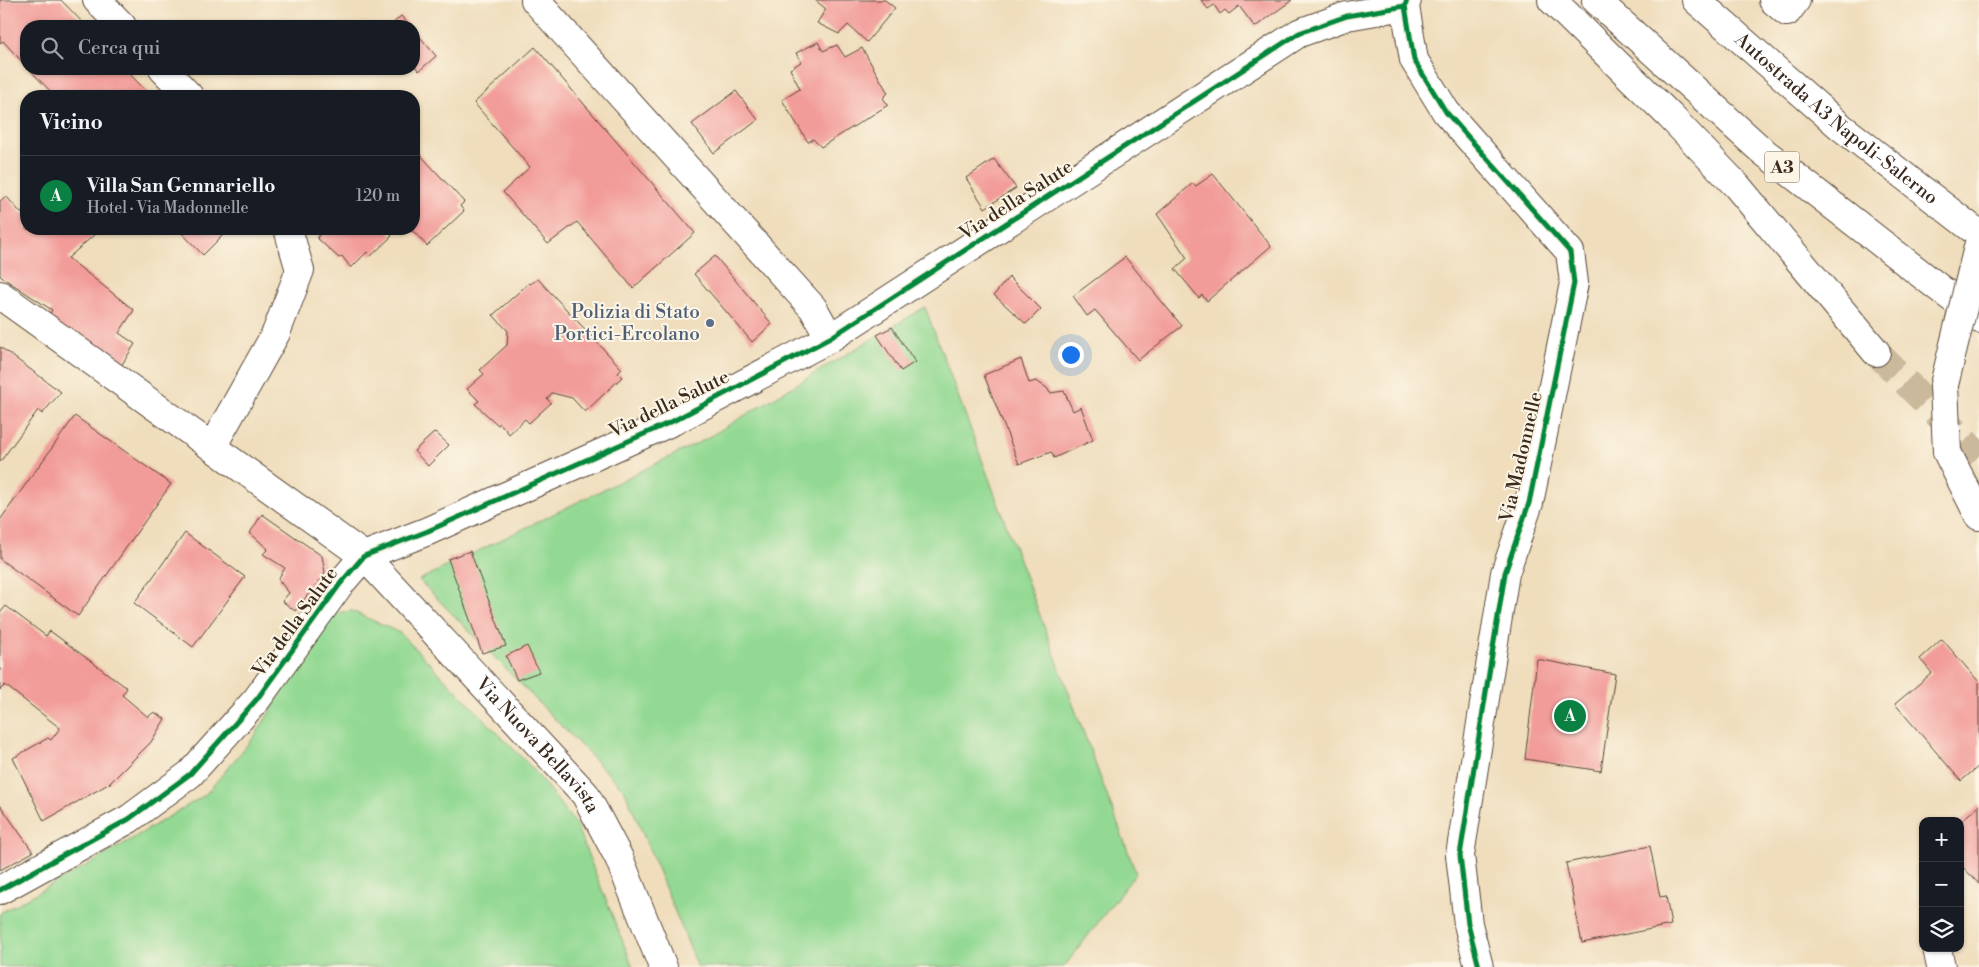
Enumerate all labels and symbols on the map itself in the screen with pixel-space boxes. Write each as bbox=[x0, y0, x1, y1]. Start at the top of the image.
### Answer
street label: Autostrada A3 Napoli-Salerno bbox=[1729, 28, 1943, 208]
road number: A3 bbox=[1764, 152, 1800, 182]
street label: Via della Salute bbox=[954, 154, 1077, 246]
place label: Polizia di Stato Portici-Ercolano bbox=[554, 300, 700, 346]
marker: Polizia di Stato Portici-Ercolano bbox=[704, 317, 716, 329]
your location bbox=[1058, 342, 1084, 368]
street label: Via della Salute bbox=[604, 365, 733, 444]
street label: Via Madonnelle bbox=[1494, 389, 1548, 526]
street label: Via della Salute bbox=[246, 562, 343, 683]
street label: Via Nuova Bellavista bbox=[470, 671, 605, 817]
pin: A bbox=[1554, 697, 1586, 735]

